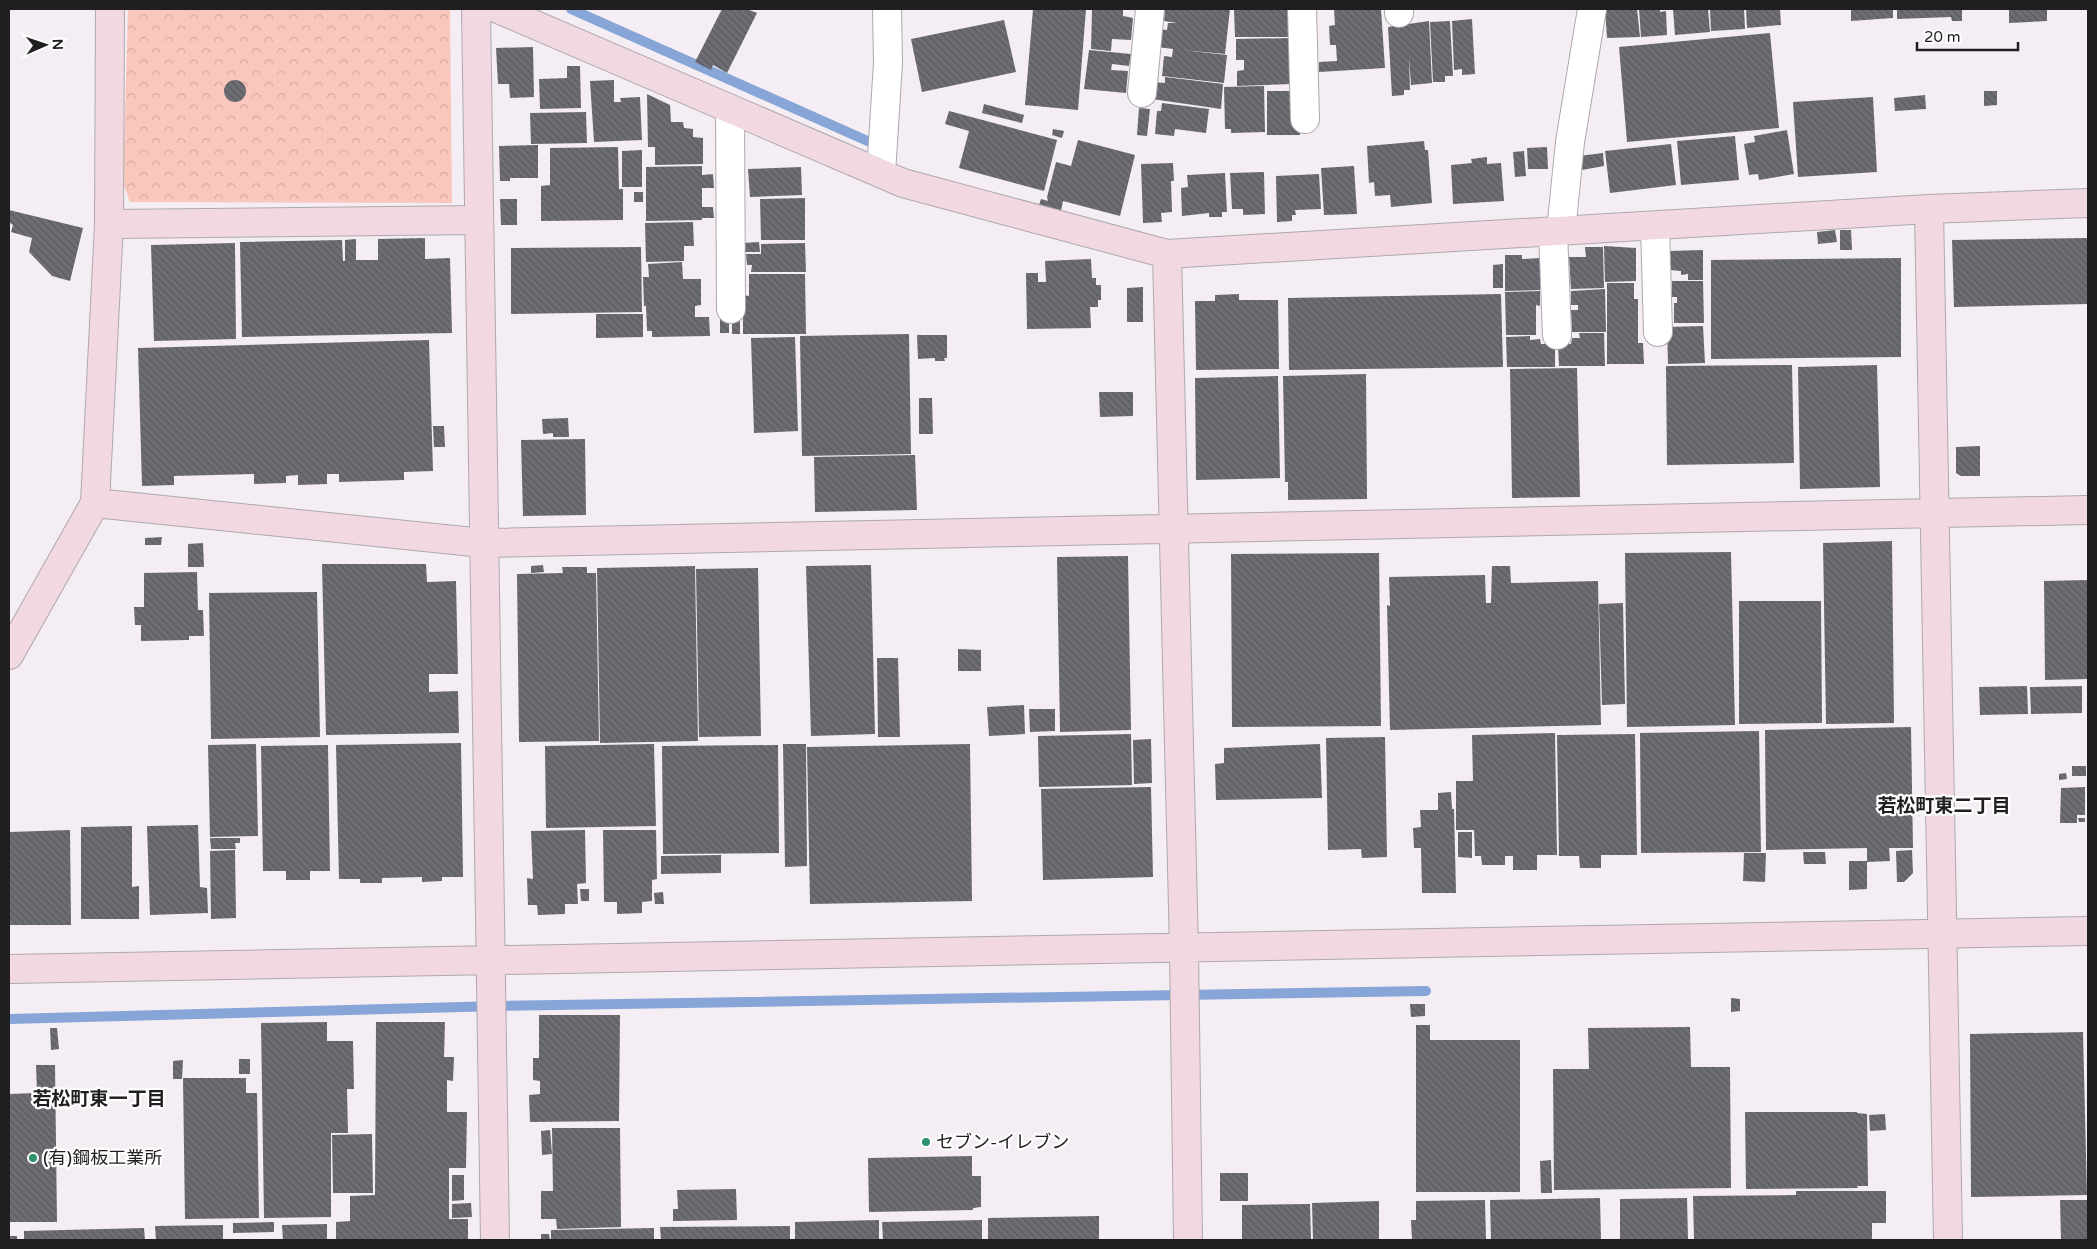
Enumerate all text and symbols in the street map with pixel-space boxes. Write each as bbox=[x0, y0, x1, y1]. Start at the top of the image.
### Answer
north arrow bbox=[20, 20, 70, 70]
scale bar bbox=[1917, 20, 2018, 52]
text: 20 m bbox=[1924, 28, 1961, 46]
text: N bbox=[49, 39, 66, 50]
district label: 若松町東二丁目 bbox=[1877, 795, 2011, 817]
district label: 若松町東一丁目 bbox=[32, 1088, 166, 1110]
place label: セブン-イレブン bbox=[936, 1131, 1069, 1153]
marker: セブン-イレブン bbox=[920, 1136, 932, 1148]
place label: (有)鋼板工業所 bbox=[43, 1147, 162, 1169]
marker: (有)鋼板工業所 bbox=[27, 1152, 39, 1164]

